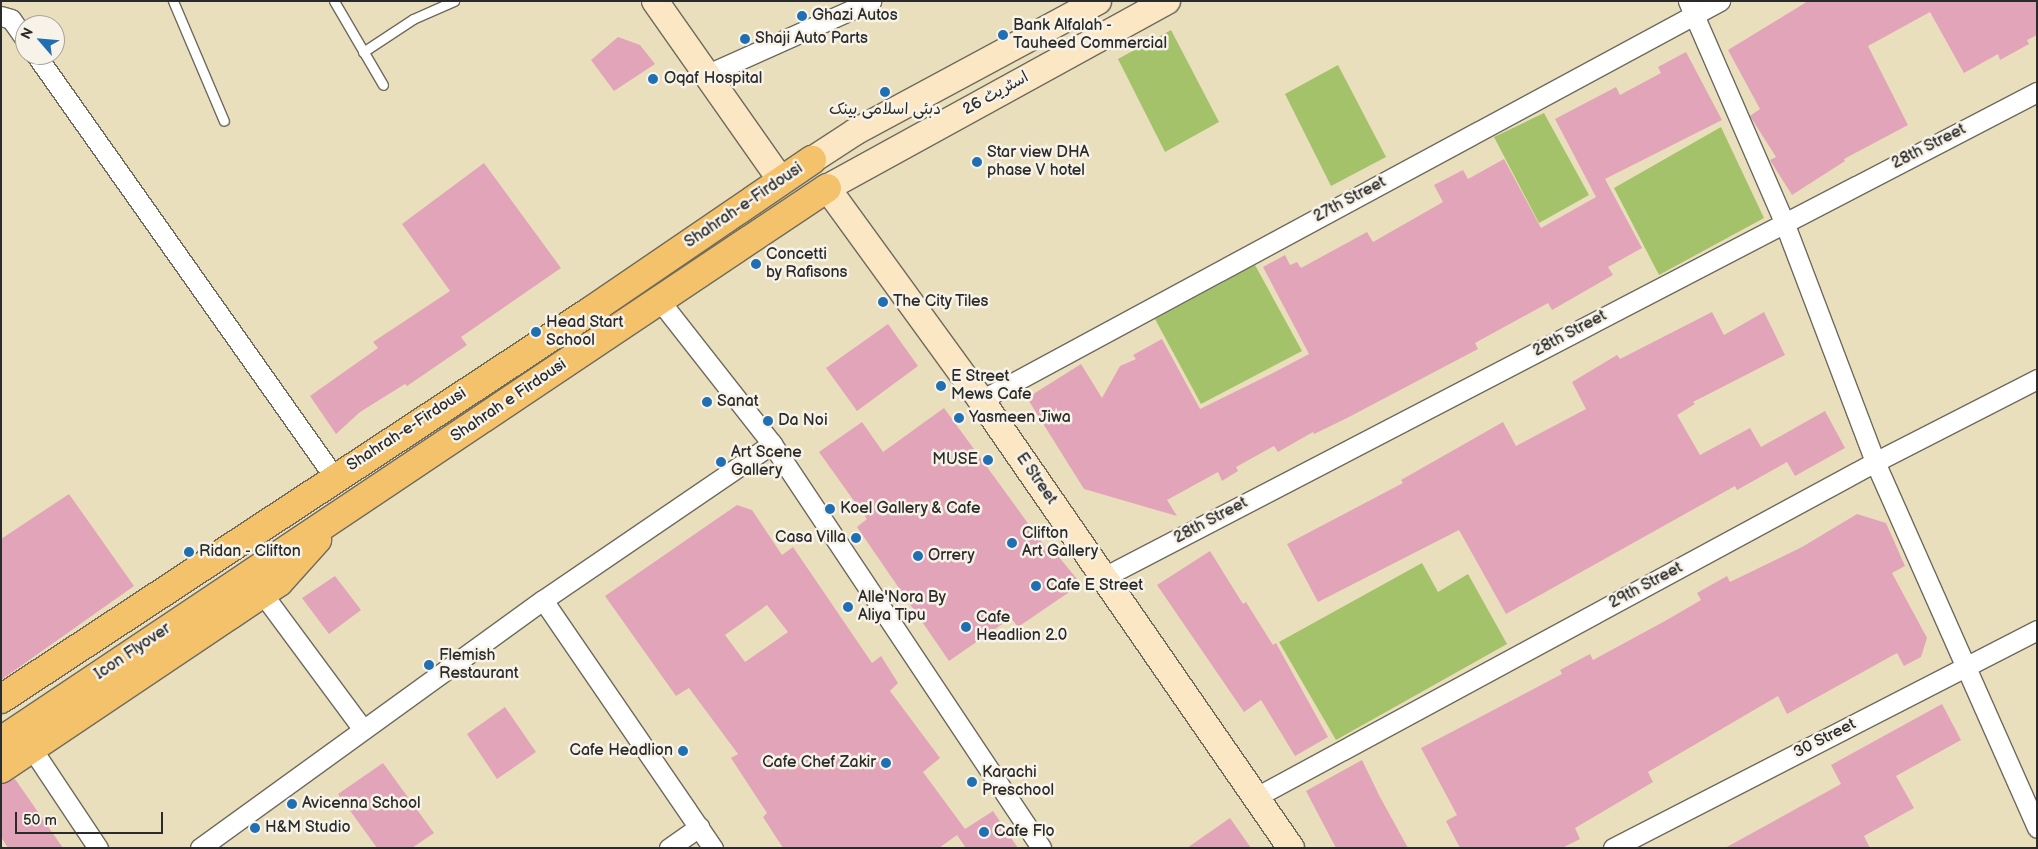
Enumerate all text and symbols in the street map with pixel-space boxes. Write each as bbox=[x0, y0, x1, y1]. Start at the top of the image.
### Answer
place label: Ghazi Autos bbox=[812, 6, 898, 26]
marker: Ghazi Autos bbox=[796, 10, 808, 22]
north arrow bbox=[15, 15, 65, 65]
place label: Bank Alfalah - Tauheed Commercial bbox=[1013, 16, 1167, 54]
text: N bbox=[17, 25, 37, 42]
place label: Shaji Auto Parts bbox=[755, 29, 868, 49]
marker: Bank Alfalah - Tauheed Commercial bbox=[997, 29, 1009, 41]
marker: Shaji Auto Parts bbox=[739, 33, 751, 45]
street label: اسٹریٹ 26 bbox=[960, 68, 1032, 120]
place label: Oqaf Hospital bbox=[664, 69, 762, 89]
marker: Oqaf Hospital bbox=[646, 72, 660, 86]
marker: دبئی اسلامی بینک bbox=[879, 86, 891, 98]
place label: دبئی اسلامی بینک bbox=[829, 100, 941, 120]
street label: 28th Street bbox=[1889, 120, 1969, 174]
place label: Star view DHA phase V hotel bbox=[987, 143, 1089, 181]
marker: Star view DHA phase V hotel bbox=[971, 156, 983, 168]
street label: Shahrah-e-Firdousi bbox=[681, 159, 807, 253]
street label: 27th Street bbox=[1310, 173, 1390, 227]
place label: Concetti by Rafisons bbox=[766, 245, 849, 283]
marker: Concetti by Rafisons bbox=[750, 258, 762, 270]
place label: The City Tiles bbox=[893, 292, 990, 312]
marker: The City Tiles bbox=[877, 296, 889, 308]
street label: 28th Street bbox=[1530, 307, 1610, 361]
place label: Head Start School bbox=[546, 313, 624, 351]
marker: Head Start School bbox=[530, 326, 542, 338]
street label: Shahrah e Firdousi bbox=[448, 355, 570, 447]
place label: E Street Mews Cafe bbox=[951, 367, 1032, 405]
marker: E Street Mews Cafe bbox=[935, 380, 947, 392]
street label: Shahrah-e-Firdousi bbox=[344, 384, 470, 476]
place label: Sanat bbox=[717, 392, 759, 412]
marker: Sanat bbox=[701, 396, 713, 408]
place label: Yasmeen Jiwa bbox=[969, 408, 1072, 428]
place label: Da Noi bbox=[778, 411, 828, 431]
marker: Yasmeen Jiwa bbox=[953, 412, 965, 424]
marker: Da Noi bbox=[762, 415, 774, 427]
place label: Art Scene Gallery bbox=[731, 443, 802, 481]
street label: E Street bbox=[1011, 449, 1061, 509]
place label: MUSE bbox=[932, 450, 978, 470]
marker: MUSE bbox=[982, 454, 994, 466]
marker: Art Scene Gallery bbox=[715, 456, 727, 468]
street label: 28th Street bbox=[1171, 494, 1251, 548]
place label: Koel Gallery & Cafe bbox=[840, 499, 981, 519]
marker: Koel Gallery & Cafe bbox=[824, 503, 836, 515]
place label: Clifton Art Gallery bbox=[1022, 524, 1098, 562]
place label: Casa Villa bbox=[775, 528, 846, 548]
marker: Casa Villa bbox=[850, 532, 862, 544]
marker: Clifton Art Gallery bbox=[1006, 537, 1018, 549]
place label: Ridan - Clifton bbox=[199, 542, 302, 562]
marker: Ridan - Clifton bbox=[183, 546, 195, 558]
place label: Orrery bbox=[928, 546, 975, 566]
marker: Orrery bbox=[912, 550, 924, 562]
street label: 29th Street bbox=[1606, 559, 1686, 613]
place label: Cafe E Street bbox=[1046, 576, 1143, 596]
marker: Cafe E Street bbox=[1030, 580, 1042, 592]
place label: Alle'Nora By Aliya Tipu bbox=[858, 588, 946, 626]
marker: Alle'Nora By Aliya Tipu bbox=[842, 601, 854, 613]
place label: Cafe Headlion 2.0 bbox=[976, 608, 1067, 646]
street label: Icon Flyover bbox=[91, 620, 175, 684]
marker: Cafe Headlion 2.0 bbox=[960, 621, 972, 633]
place label: Flemish Restaurant bbox=[439, 646, 519, 684]
marker: Flemish Restaurant bbox=[423, 659, 435, 671]
street label: 30 Street bbox=[1791, 715, 1859, 763]
place label: Cafe Headlion bbox=[570, 741, 673, 761]
marker: Cafe Headlion bbox=[677, 745, 689, 757]
place label: Cafe Chef Zakir bbox=[762, 753, 876, 773]
marker: Cafe Chef Zakir bbox=[880, 757, 892, 769]
place label: Karachi Preschool bbox=[982, 763, 1054, 801]
marker: Karachi Preschool bbox=[966, 776, 978, 788]
place label: Avicenna School bbox=[302, 794, 421, 814]
marker: Avicenna School bbox=[286, 798, 298, 810]
scale bar bbox=[18, 802, 165, 834]
text: 50 m bbox=[23, 811, 57, 830]
place label: H&M Studio bbox=[265, 818, 351, 838]
marker: H&M Studio bbox=[249, 822, 261, 834]
place label: Cafe Flo bbox=[994, 822, 1055, 842]
marker: Cafe Flo bbox=[978, 826, 990, 838]

